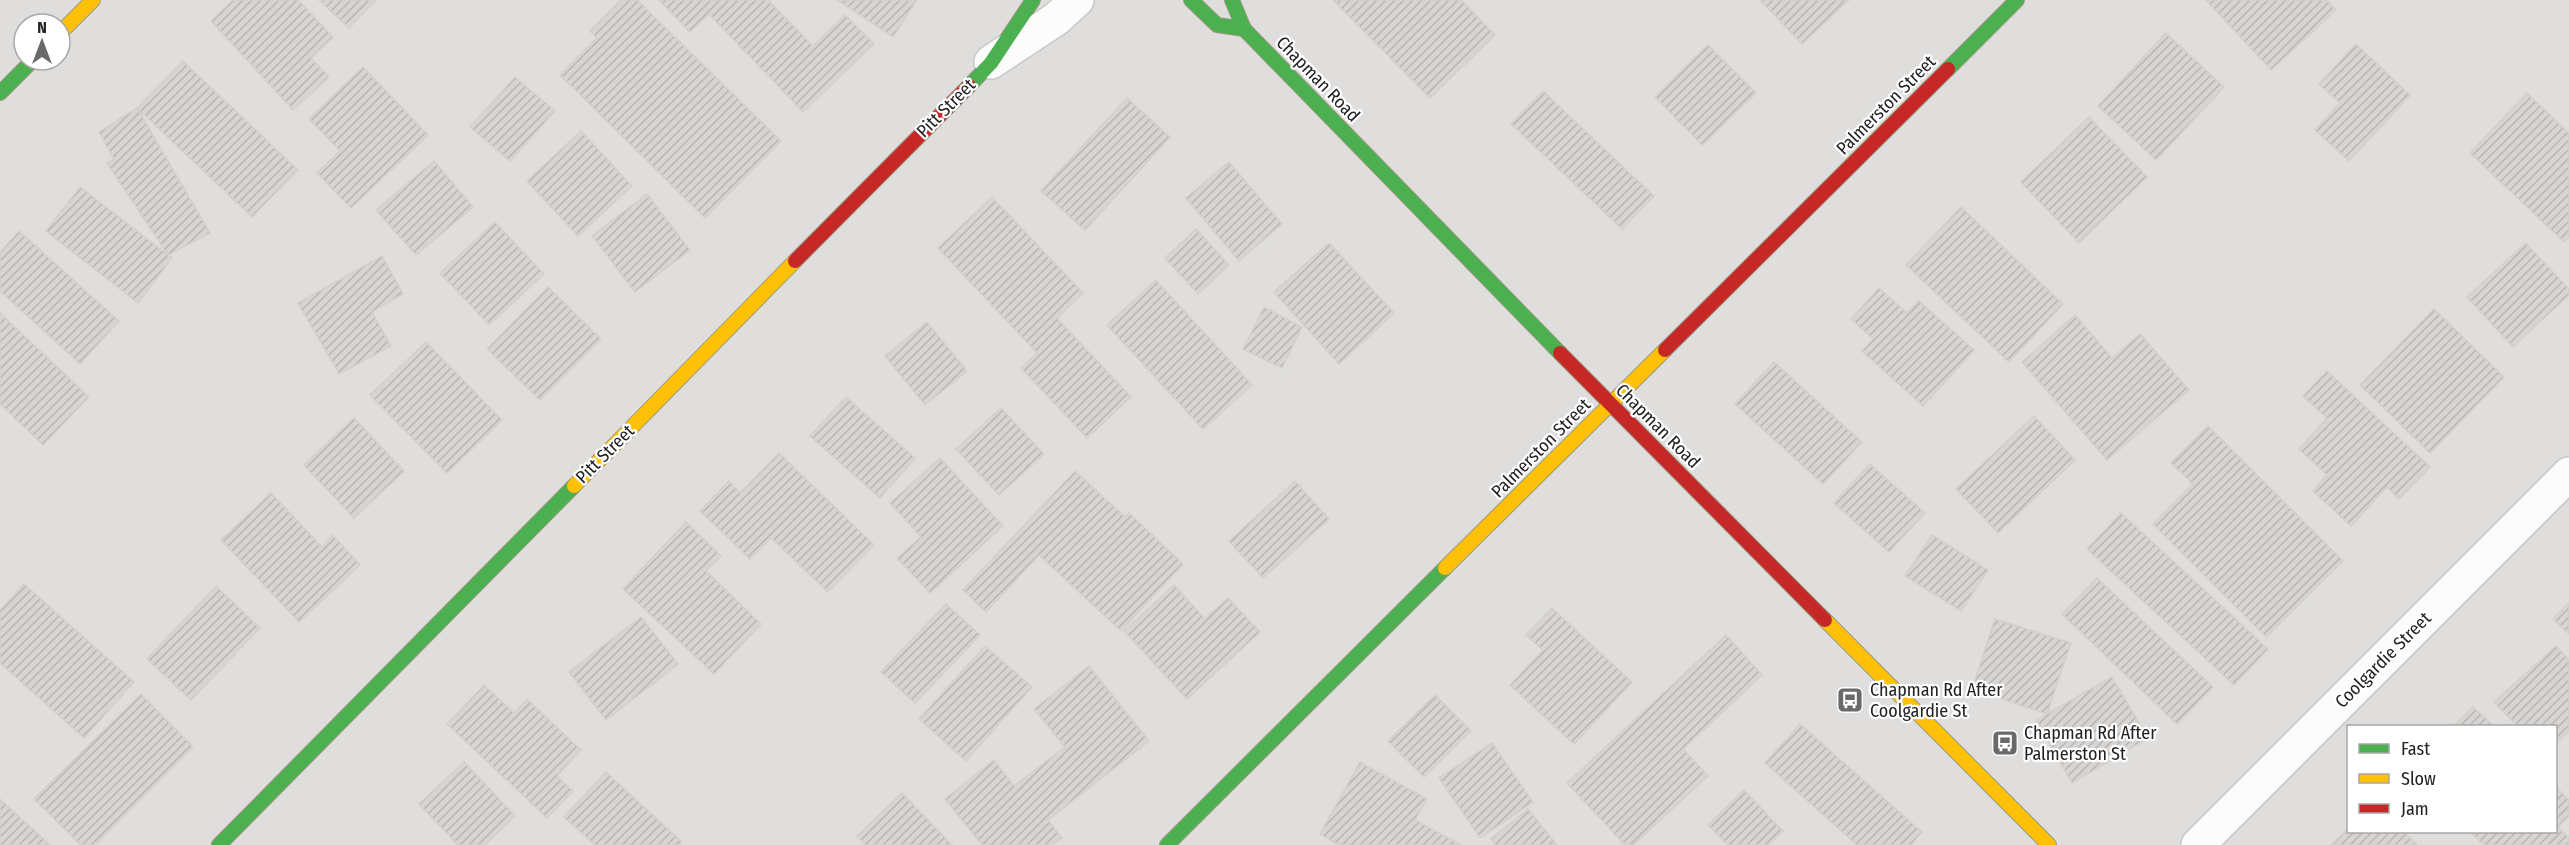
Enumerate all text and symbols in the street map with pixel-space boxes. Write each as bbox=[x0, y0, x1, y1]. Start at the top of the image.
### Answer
north arrow bbox=[12, 12, 72, 72]
text: N bbox=[37, 18, 47, 37]
street label: Chapman Road bbox=[1272, 32, 1364, 126]
street label: Palmerston Street bbox=[1832, 51, 1940, 159]
street label: Pitt Street bbox=[912, 74, 980, 142]
street label: Chapman Road bbox=[1611, 379, 1705, 473]
street label: Palmerston Street bbox=[1487, 394, 1595, 502]
street label: Pitt Street bbox=[571, 420, 639, 488]
street label: Coolgardie Street bbox=[2330, 607, 2436, 713]
place label: Chapman Rd After Coolgardie St bbox=[1870, 679, 2003, 722]
bus stop icon: Chapman Rd After Coolgardie St bbox=[1835, 685, 1865, 715]
place label: Chapman Rd After Palmerston St bbox=[2024, 722, 2157, 765]
legend bbox=[2347, 725, 2557, 833]
bus stop icon: Chapman Rd After Palmerston St bbox=[1990, 728, 2020, 758]
text: Fast bbox=[2401, 738, 2430, 760]
text: Slow bbox=[2401, 768, 2436, 790]
text: Jam bbox=[2401, 798, 2429, 820]

